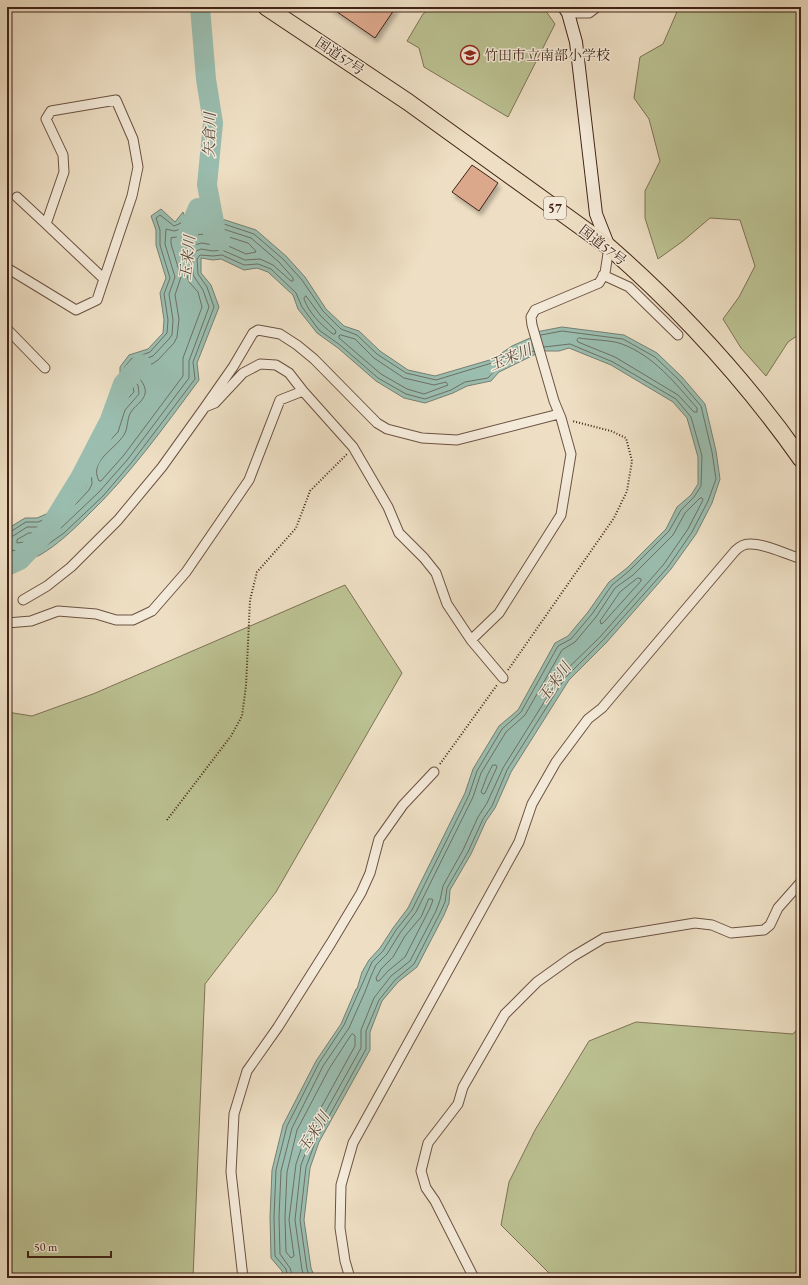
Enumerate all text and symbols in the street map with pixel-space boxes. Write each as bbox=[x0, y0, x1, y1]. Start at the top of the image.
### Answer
street label: 国道57号 bbox=[312, 33, 368, 79]
school or university icon: 竹田市立南部小学校 bbox=[459, 44, 481, 66]
place label: 竹田市立南部小学校 bbox=[484, 46, 610, 64]
water label: 矢倉川 bbox=[199, 110, 219, 158]
road number: 57 bbox=[544, 197, 566, 219]
street label: 国道57号 bbox=[576, 221, 630, 269]
water label: 玉来川 bbox=[175, 233, 199, 281]
water label: 玉来川 bbox=[486, 339, 536, 375]
water label: 玉来川 bbox=[533, 657, 576, 706]
water label: 玉来川 bbox=[293, 1106, 334, 1156]
scale bar bbox=[28, 1233, 111, 1259]
text: 50 m bbox=[34, 1239, 58, 1255]

